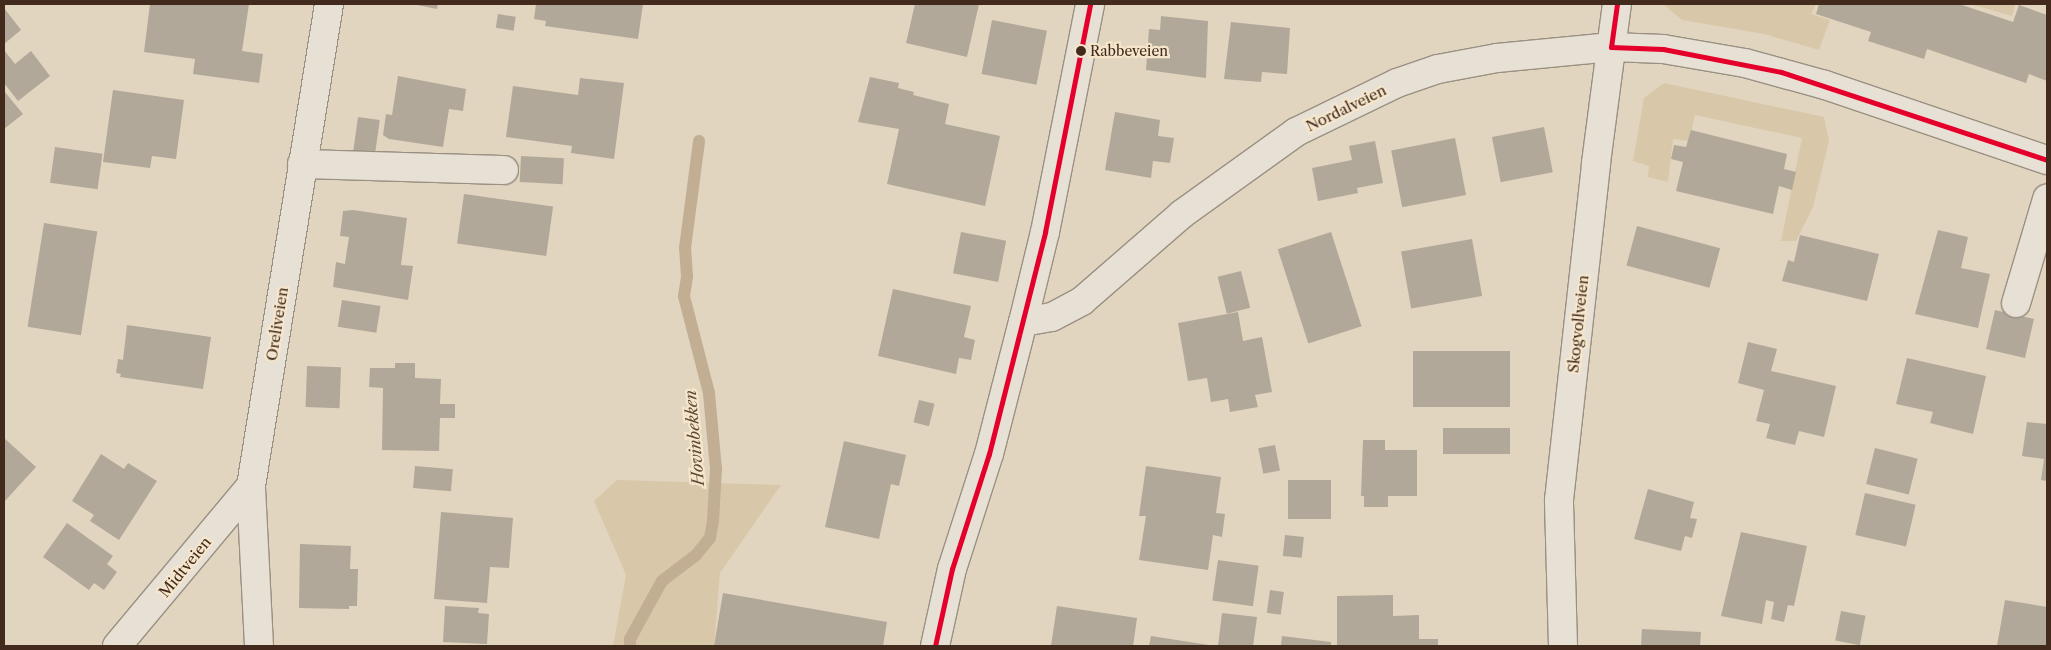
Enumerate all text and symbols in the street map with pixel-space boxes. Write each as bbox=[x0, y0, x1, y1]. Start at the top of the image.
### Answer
place label: Rabbeveien bbox=[1090, 43, 1168, 59]
marker: Rabbeveien bbox=[1076, 46, 1086, 56]
street label: Nordalveien bbox=[1303, 81, 1389, 135]
street label: Skogvollveien bbox=[1564, 274, 1592, 374]
street label: Oreliveien bbox=[262, 286, 292, 362]
water label: Hovinbekken bbox=[680, 389, 708, 487]
street label: Midtveien bbox=[155, 533, 215, 601]

